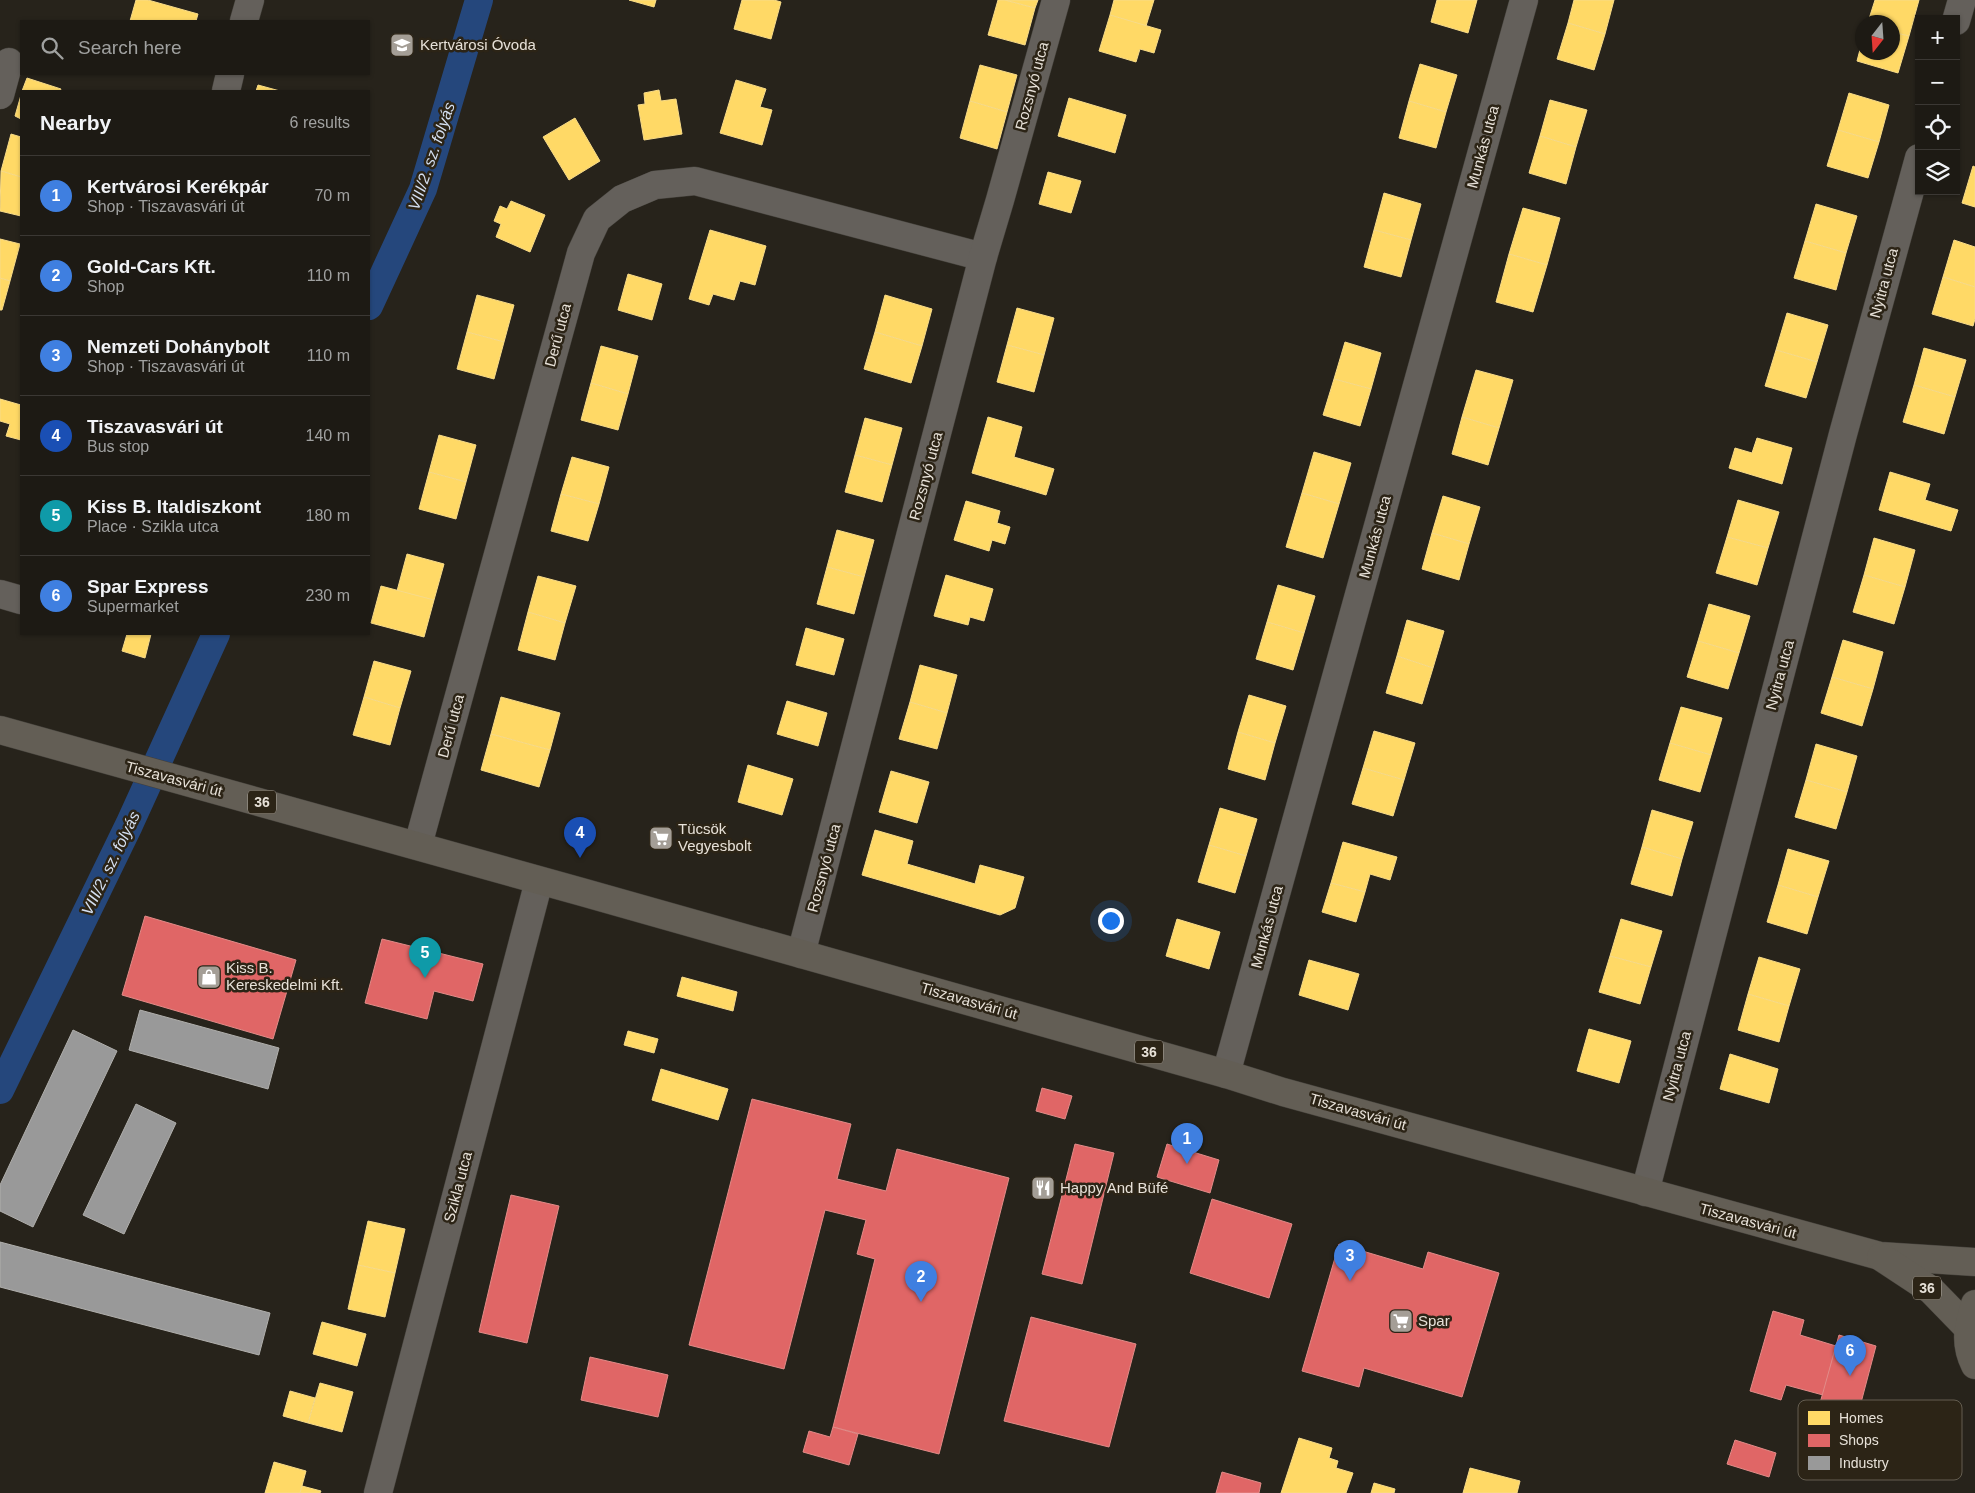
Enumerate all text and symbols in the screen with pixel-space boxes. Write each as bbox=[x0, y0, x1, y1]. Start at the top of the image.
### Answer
north arrow bbox=[1855, 15, 1900, 60]
map controls bbox=[1915, 15, 1960, 195]
button: + bbox=[1915, 15, 1960, 60]
search box bbox=[20, 20, 370, 75]
school or university icon: Kertvárosi Óvoda bbox=[389, 32, 415, 58]
icon: search bbox=[38, 34, 66, 62]
place label: Kertvárosi Óvoda bbox=[420, 36, 537, 53]
text: Search here bbox=[78, 37, 182, 58]
street label: Rozsnyó utca bbox=[1012, 39, 1052, 132]
button: − bbox=[1915, 60, 1960, 105]
water label: VIII/2. sz. folyás bbox=[405, 100, 458, 212]
street label: Munkás utca bbox=[1463, 103, 1502, 190]
button: locate bbox=[1915, 105, 1960, 150]
text: Nearby bbox=[40, 111, 111, 134]
text: 6 results bbox=[290, 114, 350, 131]
button: layers bbox=[1915, 150, 1960, 195]
text: Kertvárosi Kerékpár bbox=[87, 176, 269, 197]
text: 1 bbox=[52, 187, 60, 204]
text: 70 m bbox=[314, 187, 350, 204]
text: Shop · Tiszavasvári út bbox=[87, 198, 244, 215]
street label: Nyitra utca bbox=[1866, 245, 1901, 320]
text: Gold-Cars Kft. bbox=[87, 256, 216, 277]
text: 2 bbox=[52, 267, 60, 284]
text: 110 m bbox=[307, 267, 350, 284]
text: Shop bbox=[87, 278, 124, 295]
street label: Derű utca bbox=[541, 301, 574, 368]
text: Nemzeti Dohánybolt bbox=[87, 336, 270, 357]
text: 3 bbox=[52, 347, 60, 364]
text: 110 m bbox=[307, 347, 350, 364]
text: Shop · Tiszavasvári út bbox=[87, 358, 244, 375]
text: Tiszavasvári út bbox=[87, 416, 223, 437]
text: 4 bbox=[52, 427, 60, 444]
text: 140 m bbox=[306, 427, 350, 444]
street label: Rozsnyó utca bbox=[906, 429, 946, 522]
text: Bus stop bbox=[87, 438, 149, 455]
street label: Munkás utca bbox=[1355, 493, 1394, 580]
text: Kiss B. Italdiszkont bbox=[87, 496, 261, 517]
text: 5 bbox=[52, 507, 60, 524]
text: 180 m bbox=[306, 507, 350, 524]
text: Place · Szikla utca bbox=[87, 518, 219, 535]
text: Spar Express bbox=[87, 576, 208, 597]
text: 6 bbox=[52, 587, 60, 604]
text: 230 m bbox=[306, 587, 350, 604]
text: Supermarket bbox=[87, 598, 179, 615]
street label: Nyitra utca bbox=[1762, 637, 1797, 712]
street label: Derű utca bbox=[434, 692, 467, 759]
street label: Tiszavasvári út bbox=[124, 757, 225, 800]
road number: 36 bbox=[248, 790, 276, 814]
water label: VIII/2. sz. folyás bbox=[78, 809, 143, 918]
pin: 4 bbox=[564, 817, 596, 858]
place label: Tücsök Vegyesbolt bbox=[678, 820, 752, 854]
street label: Rozsnyó utca bbox=[804, 821, 844, 914]
supermarket icon: Tücsök Vegyesbolt bbox=[648, 825, 674, 851]
street label: Munkás utca bbox=[1247, 883, 1286, 970]
your location bbox=[1098, 908, 1124, 934]
pin: 5 bbox=[409, 937, 441, 978]
place label: Kiss B. Kereskedelmi Kft. bbox=[226, 959, 344, 993]
shop icon: Kiss B. Kereskedelmi Kft. bbox=[196, 964, 222, 990]
street label: Tiszavasvári út bbox=[919, 979, 1020, 1023]
street label: Nyitra utca bbox=[1659, 1028, 1694, 1103]
road number: 36 bbox=[1135, 1040, 1163, 1064]
street label: Tiszavasvári út bbox=[1308, 1090, 1409, 1134]
pin: 1 bbox=[1171, 1123, 1203, 1164]
street label: Szikla utca bbox=[440, 1149, 475, 1224]
restaurant icon: Happy And Büfé bbox=[1030, 1175, 1056, 1201]
place label: Happy And Büfé bbox=[1060, 1179, 1168, 1196]
street label: Tiszavasvári út bbox=[1698, 1199, 1799, 1242]
pin: 3 bbox=[1334, 1240, 1366, 1281]
pin: 2 bbox=[905, 1261, 937, 1302]
road number: 36 bbox=[1913, 1276, 1941, 1300]
supermarket icon: Spar bbox=[1388, 1308, 1414, 1334]
place label: Spar bbox=[1418, 1312, 1450, 1329]
pin: 6 bbox=[1834, 1335, 1866, 1376]
legend bbox=[1798, 1400, 1962, 1480]
text: Homes bbox=[1839, 1410, 1883, 1426]
text: Shops bbox=[1839, 1432, 1879, 1448]
text: Industry bbox=[1839, 1455, 1889, 1471]

